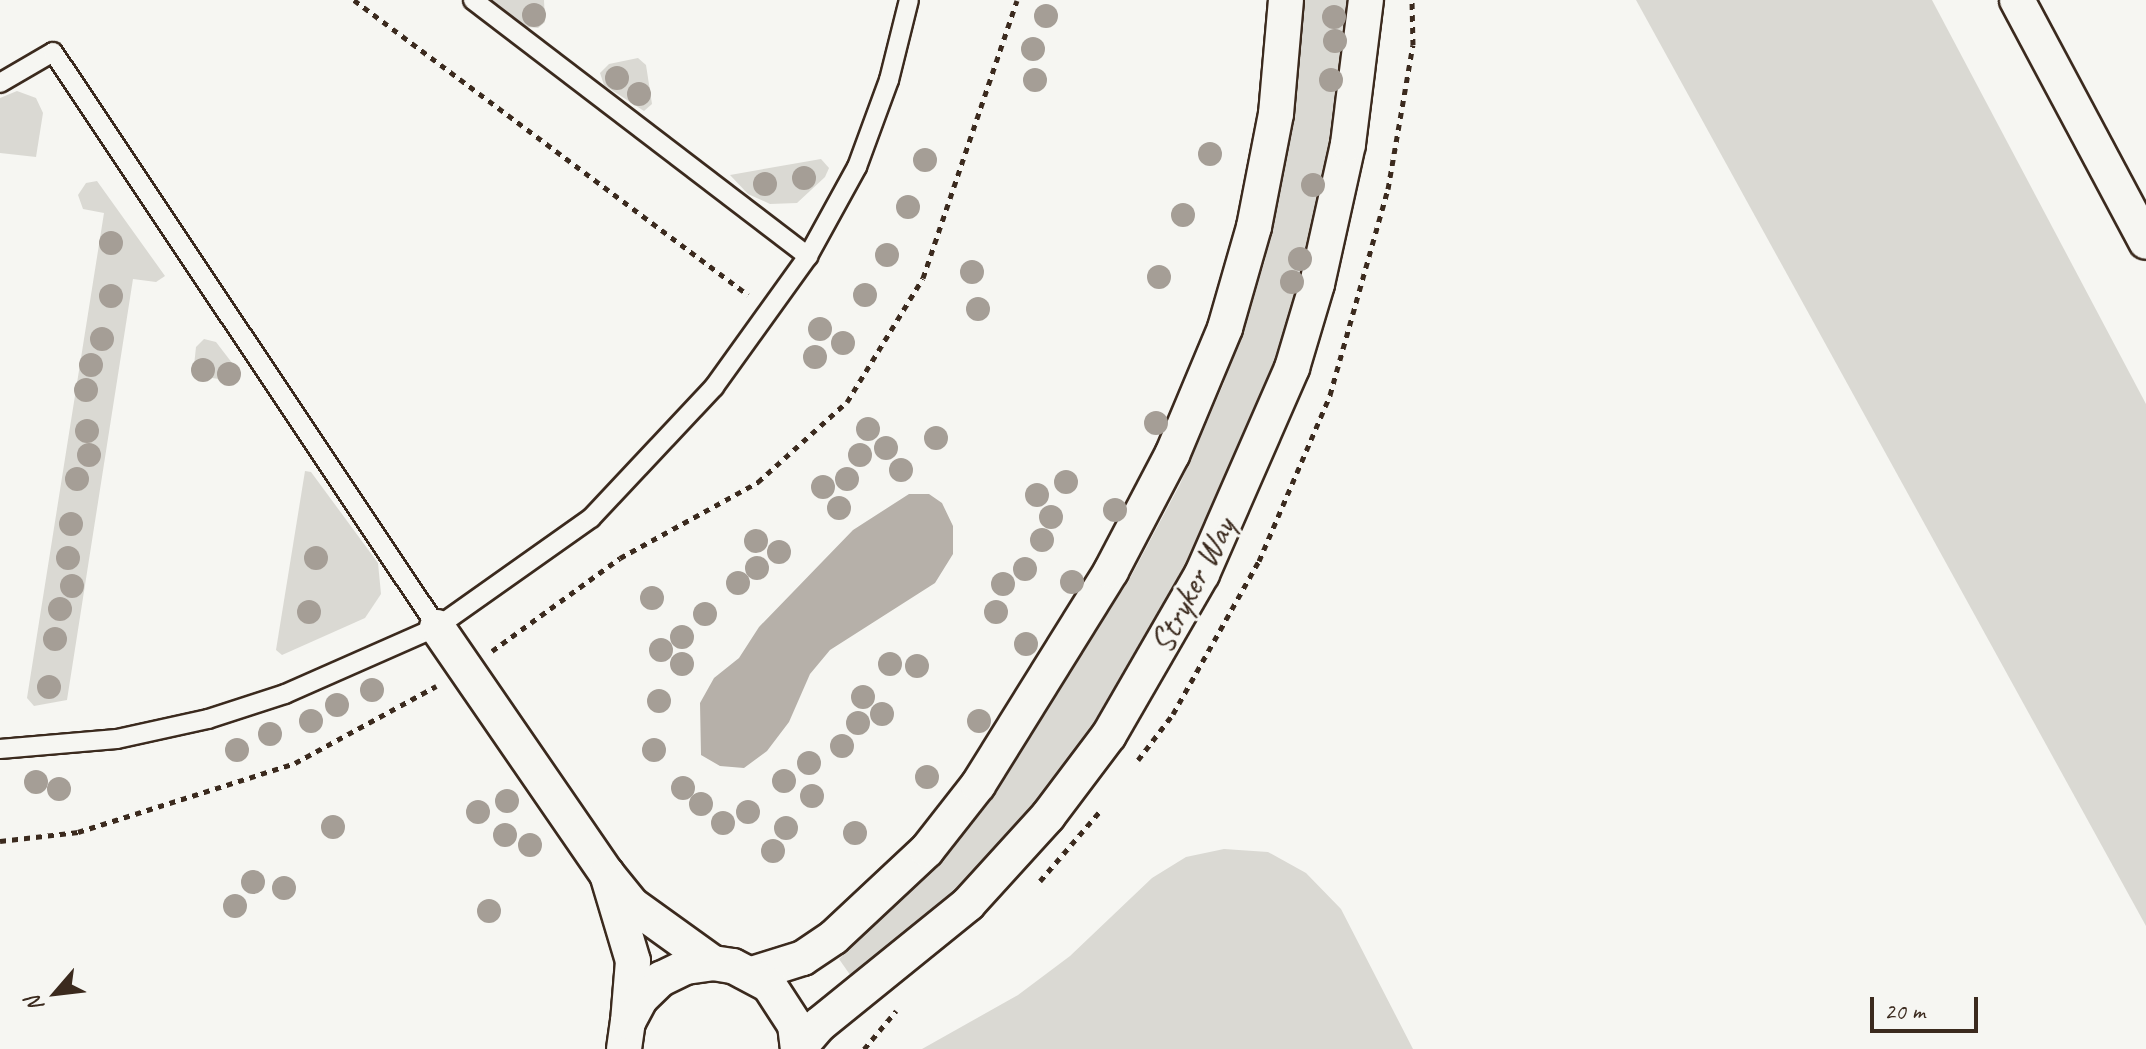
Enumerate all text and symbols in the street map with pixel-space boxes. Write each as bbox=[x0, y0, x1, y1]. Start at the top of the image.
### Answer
street label: Stryker Way bbox=[1140, 510, 1244, 660]
north arrow bbox=[16, 953, 96, 1033]
scale bar bbox=[1874, 981, 1982, 1031]
text: N bbox=[19, 992, 50, 1017]
text: 20 m bbox=[1884, 996, 1925, 1026]

